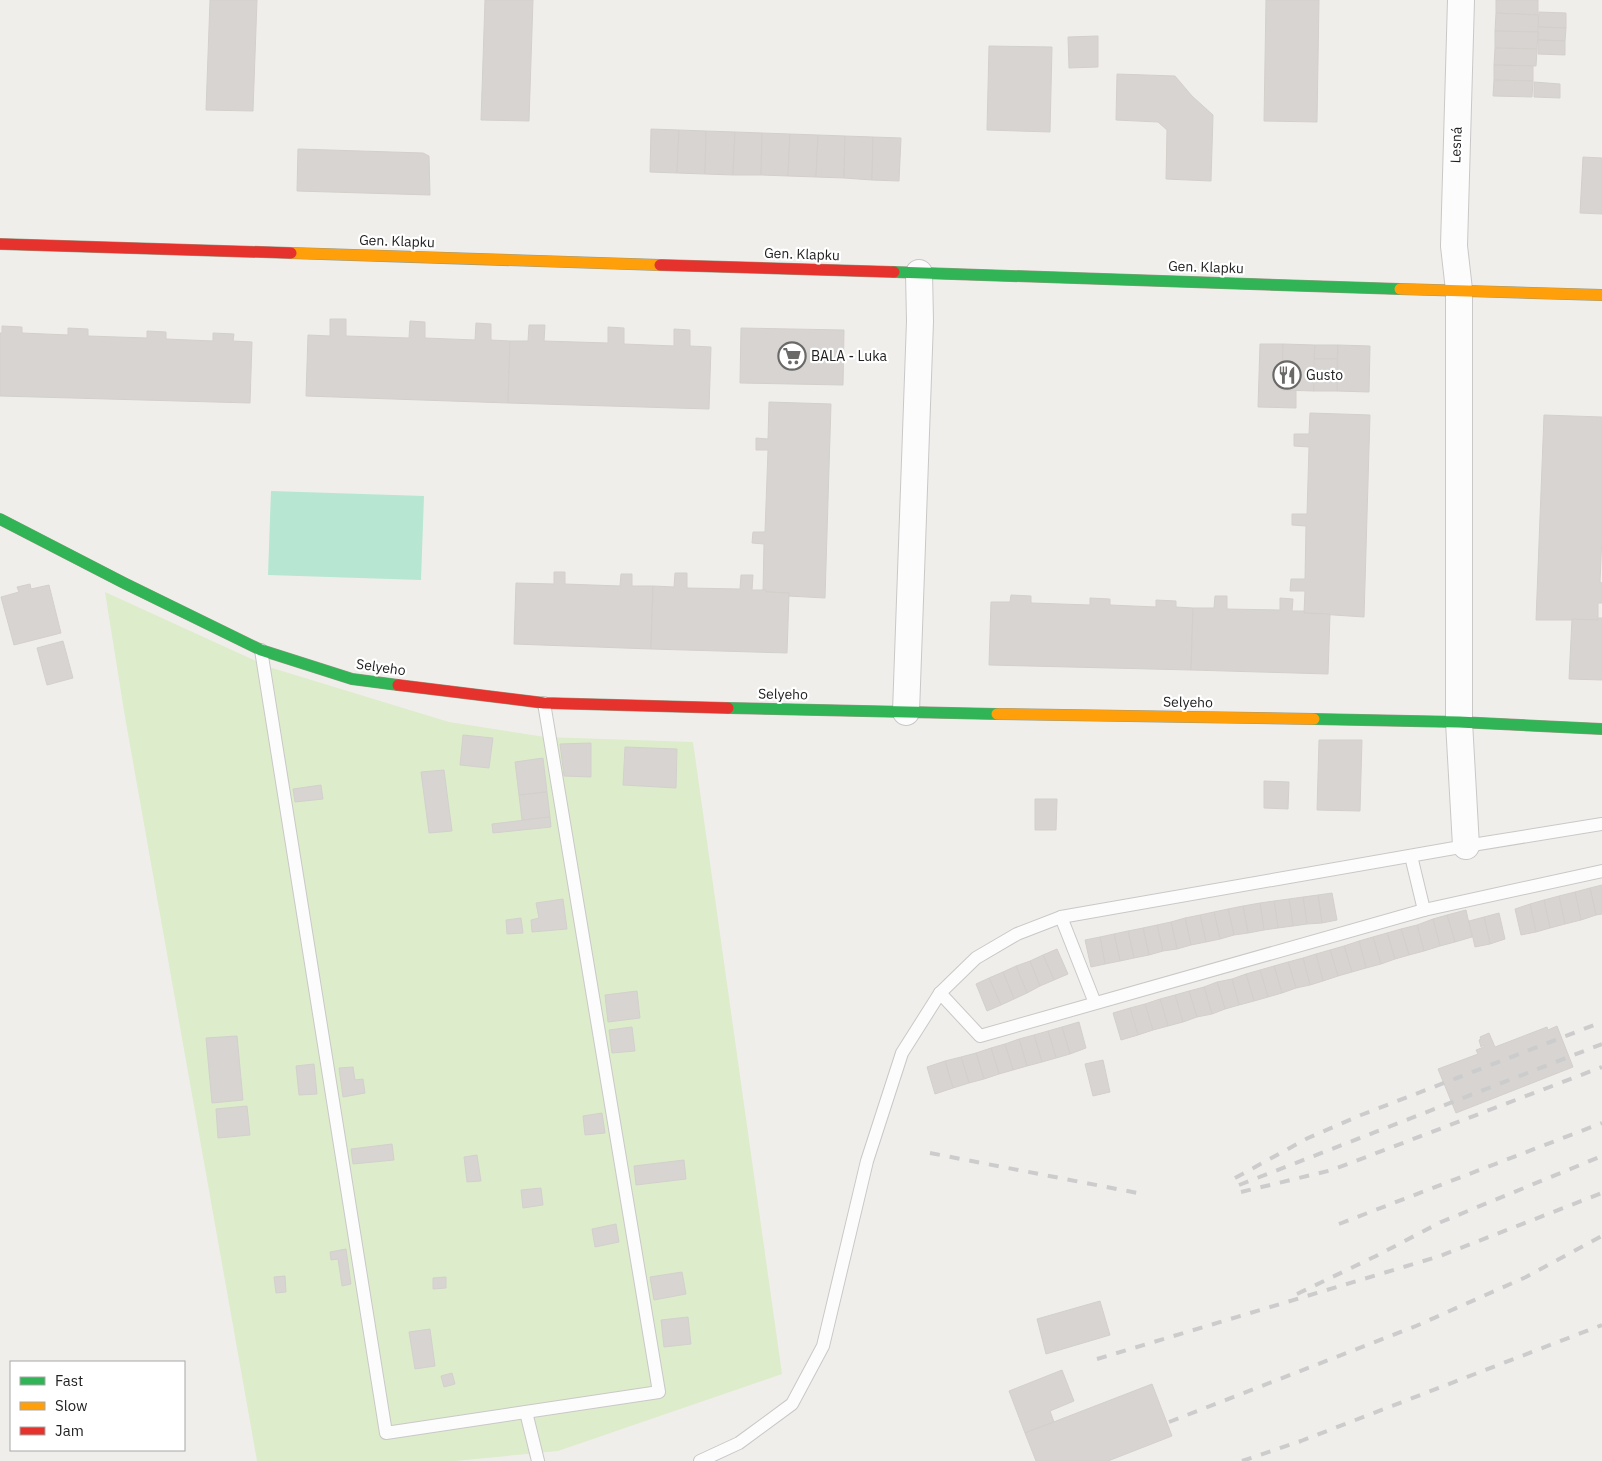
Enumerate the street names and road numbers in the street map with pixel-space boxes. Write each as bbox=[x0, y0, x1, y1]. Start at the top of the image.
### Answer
street label: Lesná bbox=[1446, 126, 1466, 164]
street label: Gen. Klapku bbox=[359, 231, 435, 251]
street label: Gen. Klapku bbox=[764, 244, 840, 264]
street label: Gen. Klapku bbox=[1168, 257, 1244, 277]
street label: Selyeho bbox=[355, 655, 407, 679]
street label: Selyeho bbox=[758, 685, 808, 703]
street label: Selyeho bbox=[1163, 693, 1213, 711]

